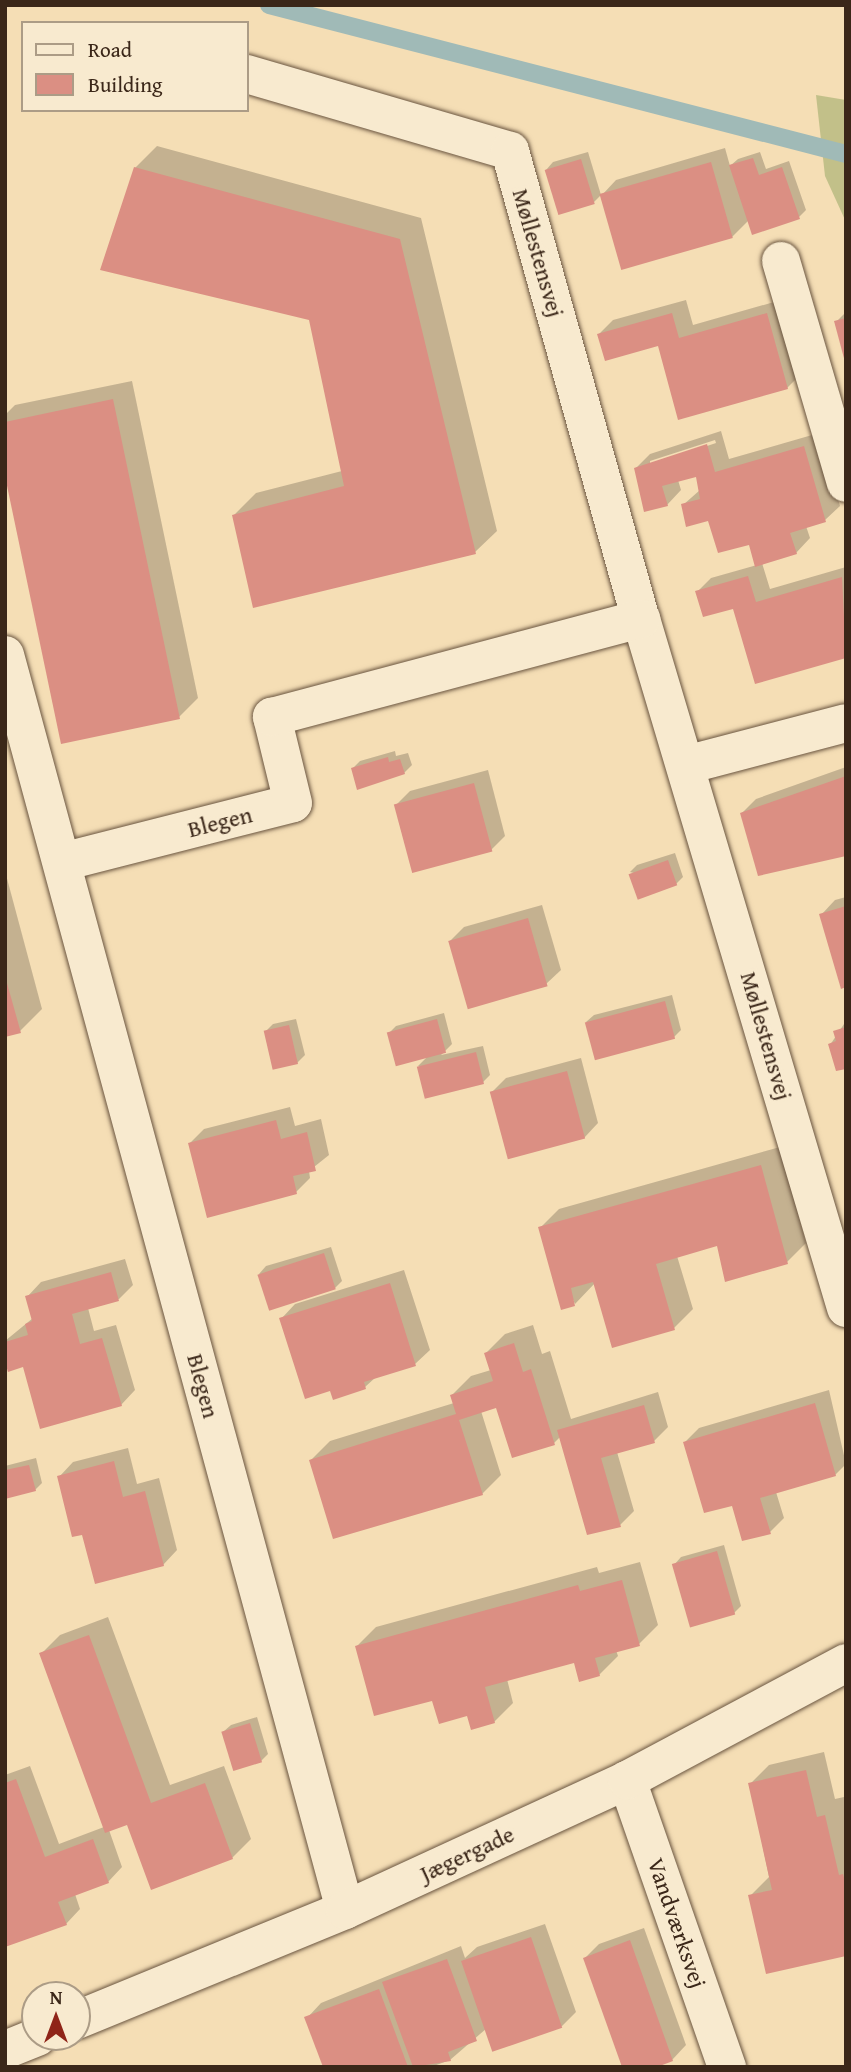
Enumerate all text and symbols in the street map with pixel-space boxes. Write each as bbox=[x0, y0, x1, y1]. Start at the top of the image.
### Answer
legend bbox=[21, 21, 248, 112]
text: Road bbox=[88, 34, 132, 65]
text: Building bbox=[88, 69, 162, 100]
street label: Møllestensvej bbox=[507, 186, 569, 320]
street label: Blegen bbox=[185, 801, 255, 843]
street label: Møllestensvej bbox=[735, 969, 797, 1103]
street label: Blegen bbox=[181, 1351, 225, 1421]
street label: Jægergade bbox=[416, 1820, 518, 1888]
street label: Vandværksvej bbox=[642, 1854, 712, 1992]
north arrow bbox=[21, 1981, 91, 2051]
text: N bbox=[50, 1983, 62, 2011]

